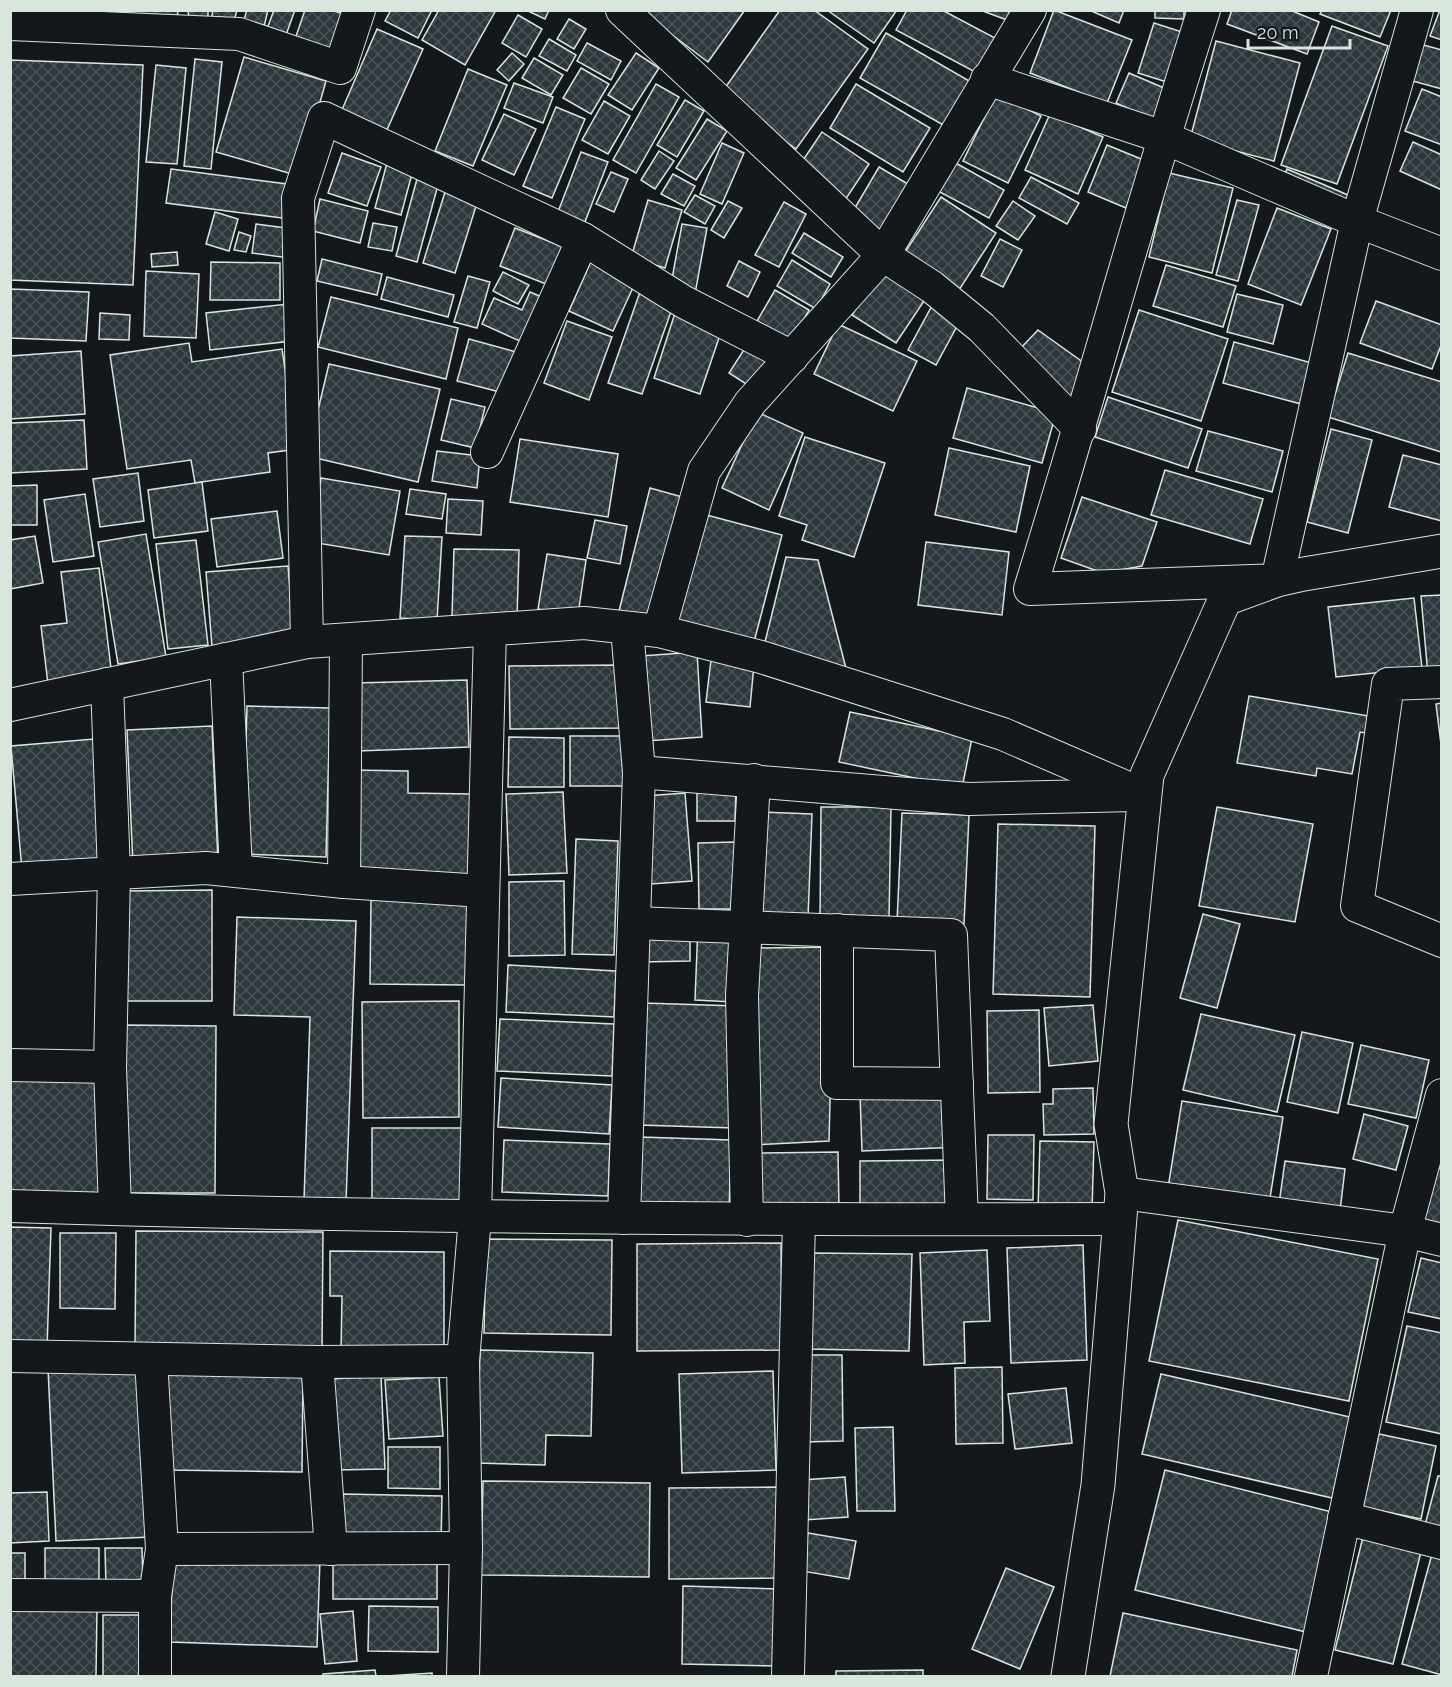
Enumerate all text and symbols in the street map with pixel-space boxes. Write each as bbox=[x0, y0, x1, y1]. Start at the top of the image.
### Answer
scale bar bbox=[1248, 12, 1350, 50]
text: 20 m bbox=[1257, 22, 1299, 43]

